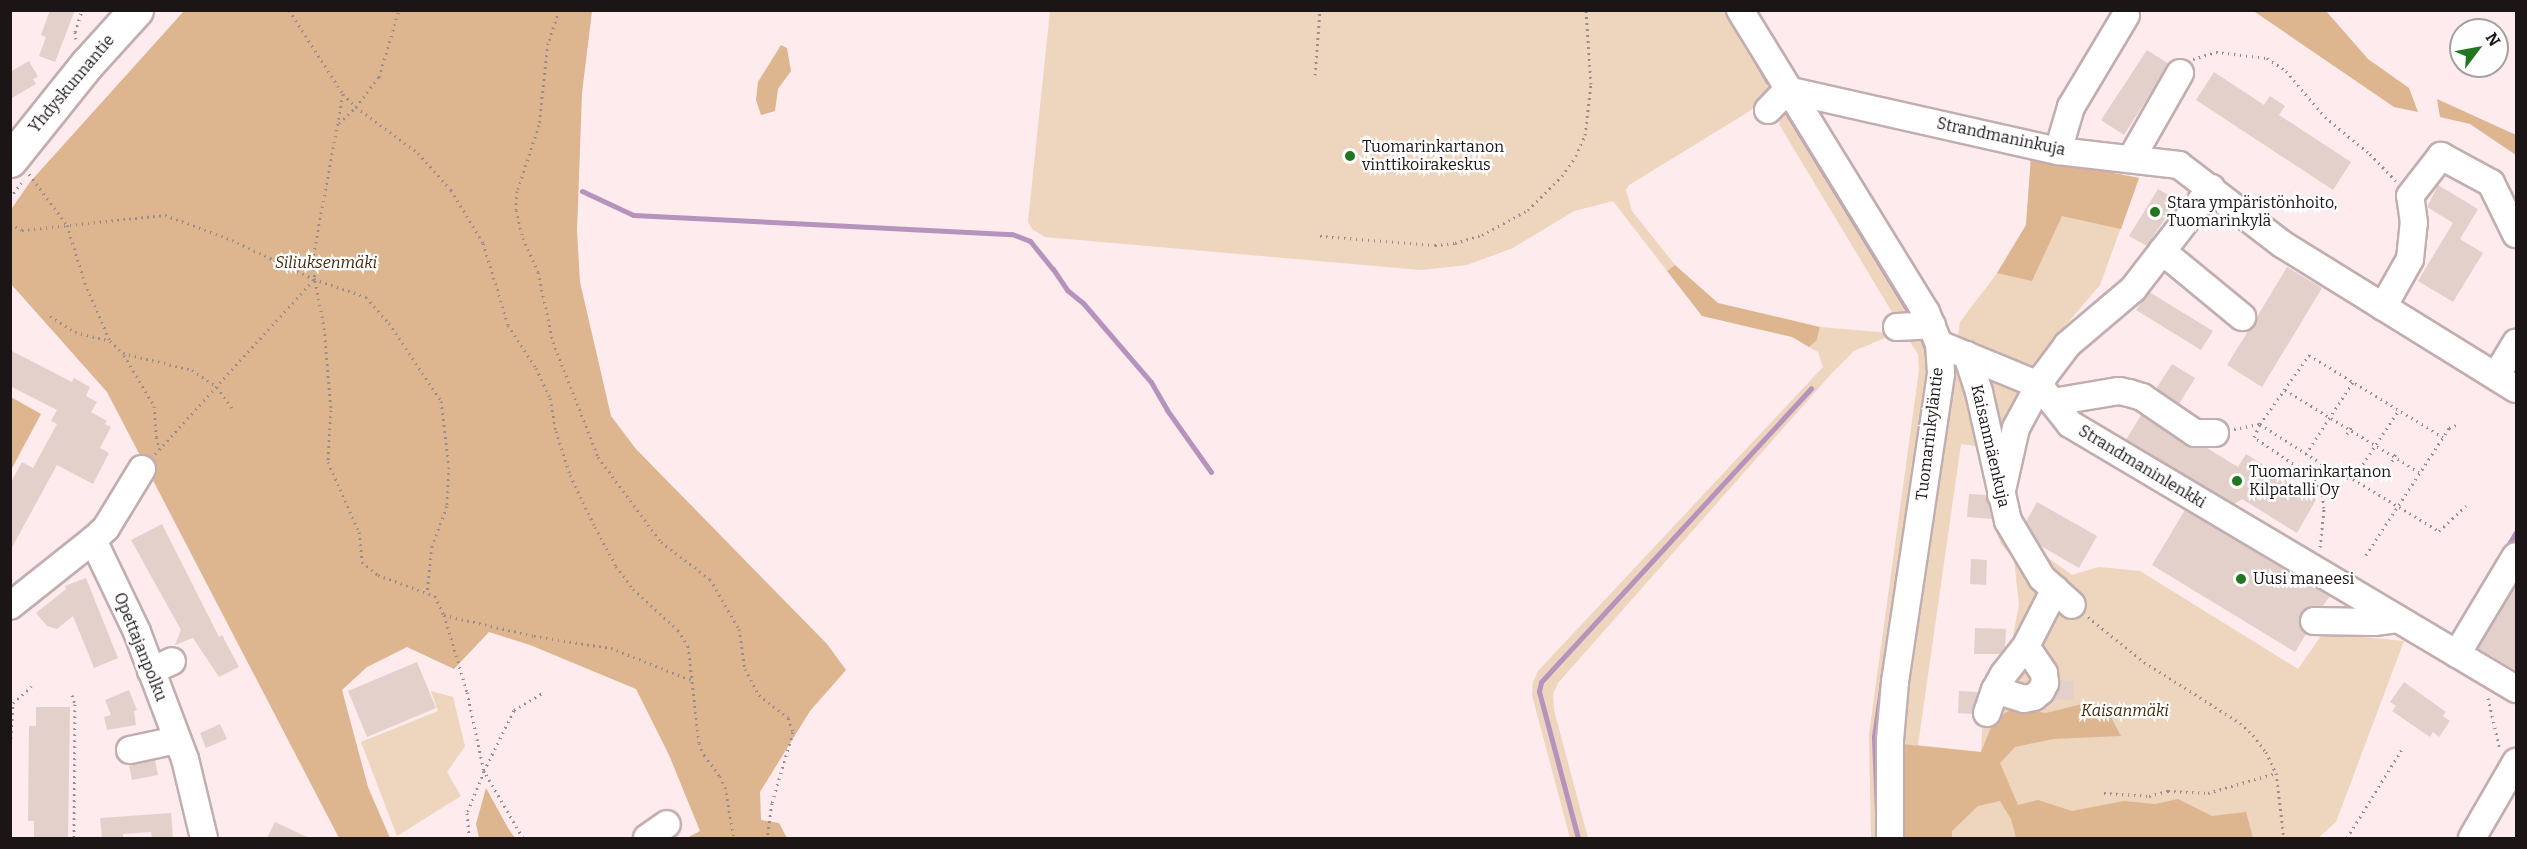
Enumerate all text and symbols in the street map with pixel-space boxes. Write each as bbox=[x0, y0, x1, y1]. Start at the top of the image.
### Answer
north arrow bbox=[2449, 18, 2509, 78]
text: N bbox=[2482, 29, 2504, 50]
street label: Yhdyskunnantie bbox=[25, 31, 119, 137]
street label: Strandmaninkuja bbox=[1935, 114, 2067, 160]
place label: Tuomarinkartanon vinttikoirakeskus bbox=[1362, 137, 1504, 175]
marker: Tuomarinkartanon vinttikoirakeskus bbox=[1343, 149, 1357, 163]
place label: Stara ympäristönhoito, Tuomarinkylä bbox=[2167, 193, 2337, 231]
marker: Stara ympäristönhoito, Tuomarinkylä bbox=[2148, 205, 2162, 219]
park label: Siliuksenmäki bbox=[275, 253, 377, 273]
street label: Tuomarinkyläntie bbox=[1912, 366, 1948, 502]
street label: Kaisanmäenkuja bbox=[1967, 383, 2013, 509]
street label: Strandmaninlenkki bbox=[2075, 421, 2209, 513]
place label: Tuomarinkartanon Kilpatalli Oy bbox=[2249, 462, 2391, 500]
marker: Tuomarinkartanon Kilpatalli Oy bbox=[2230, 474, 2244, 488]
place label: Uusi maneesi bbox=[2253, 569, 2354, 589]
marker: Uusi maneesi bbox=[2234, 572, 2248, 586]
street label: Opettajanpolku bbox=[109, 590, 171, 704]
park label: Kaisanmäki bbox=[2081, 701, 2169, 721]

